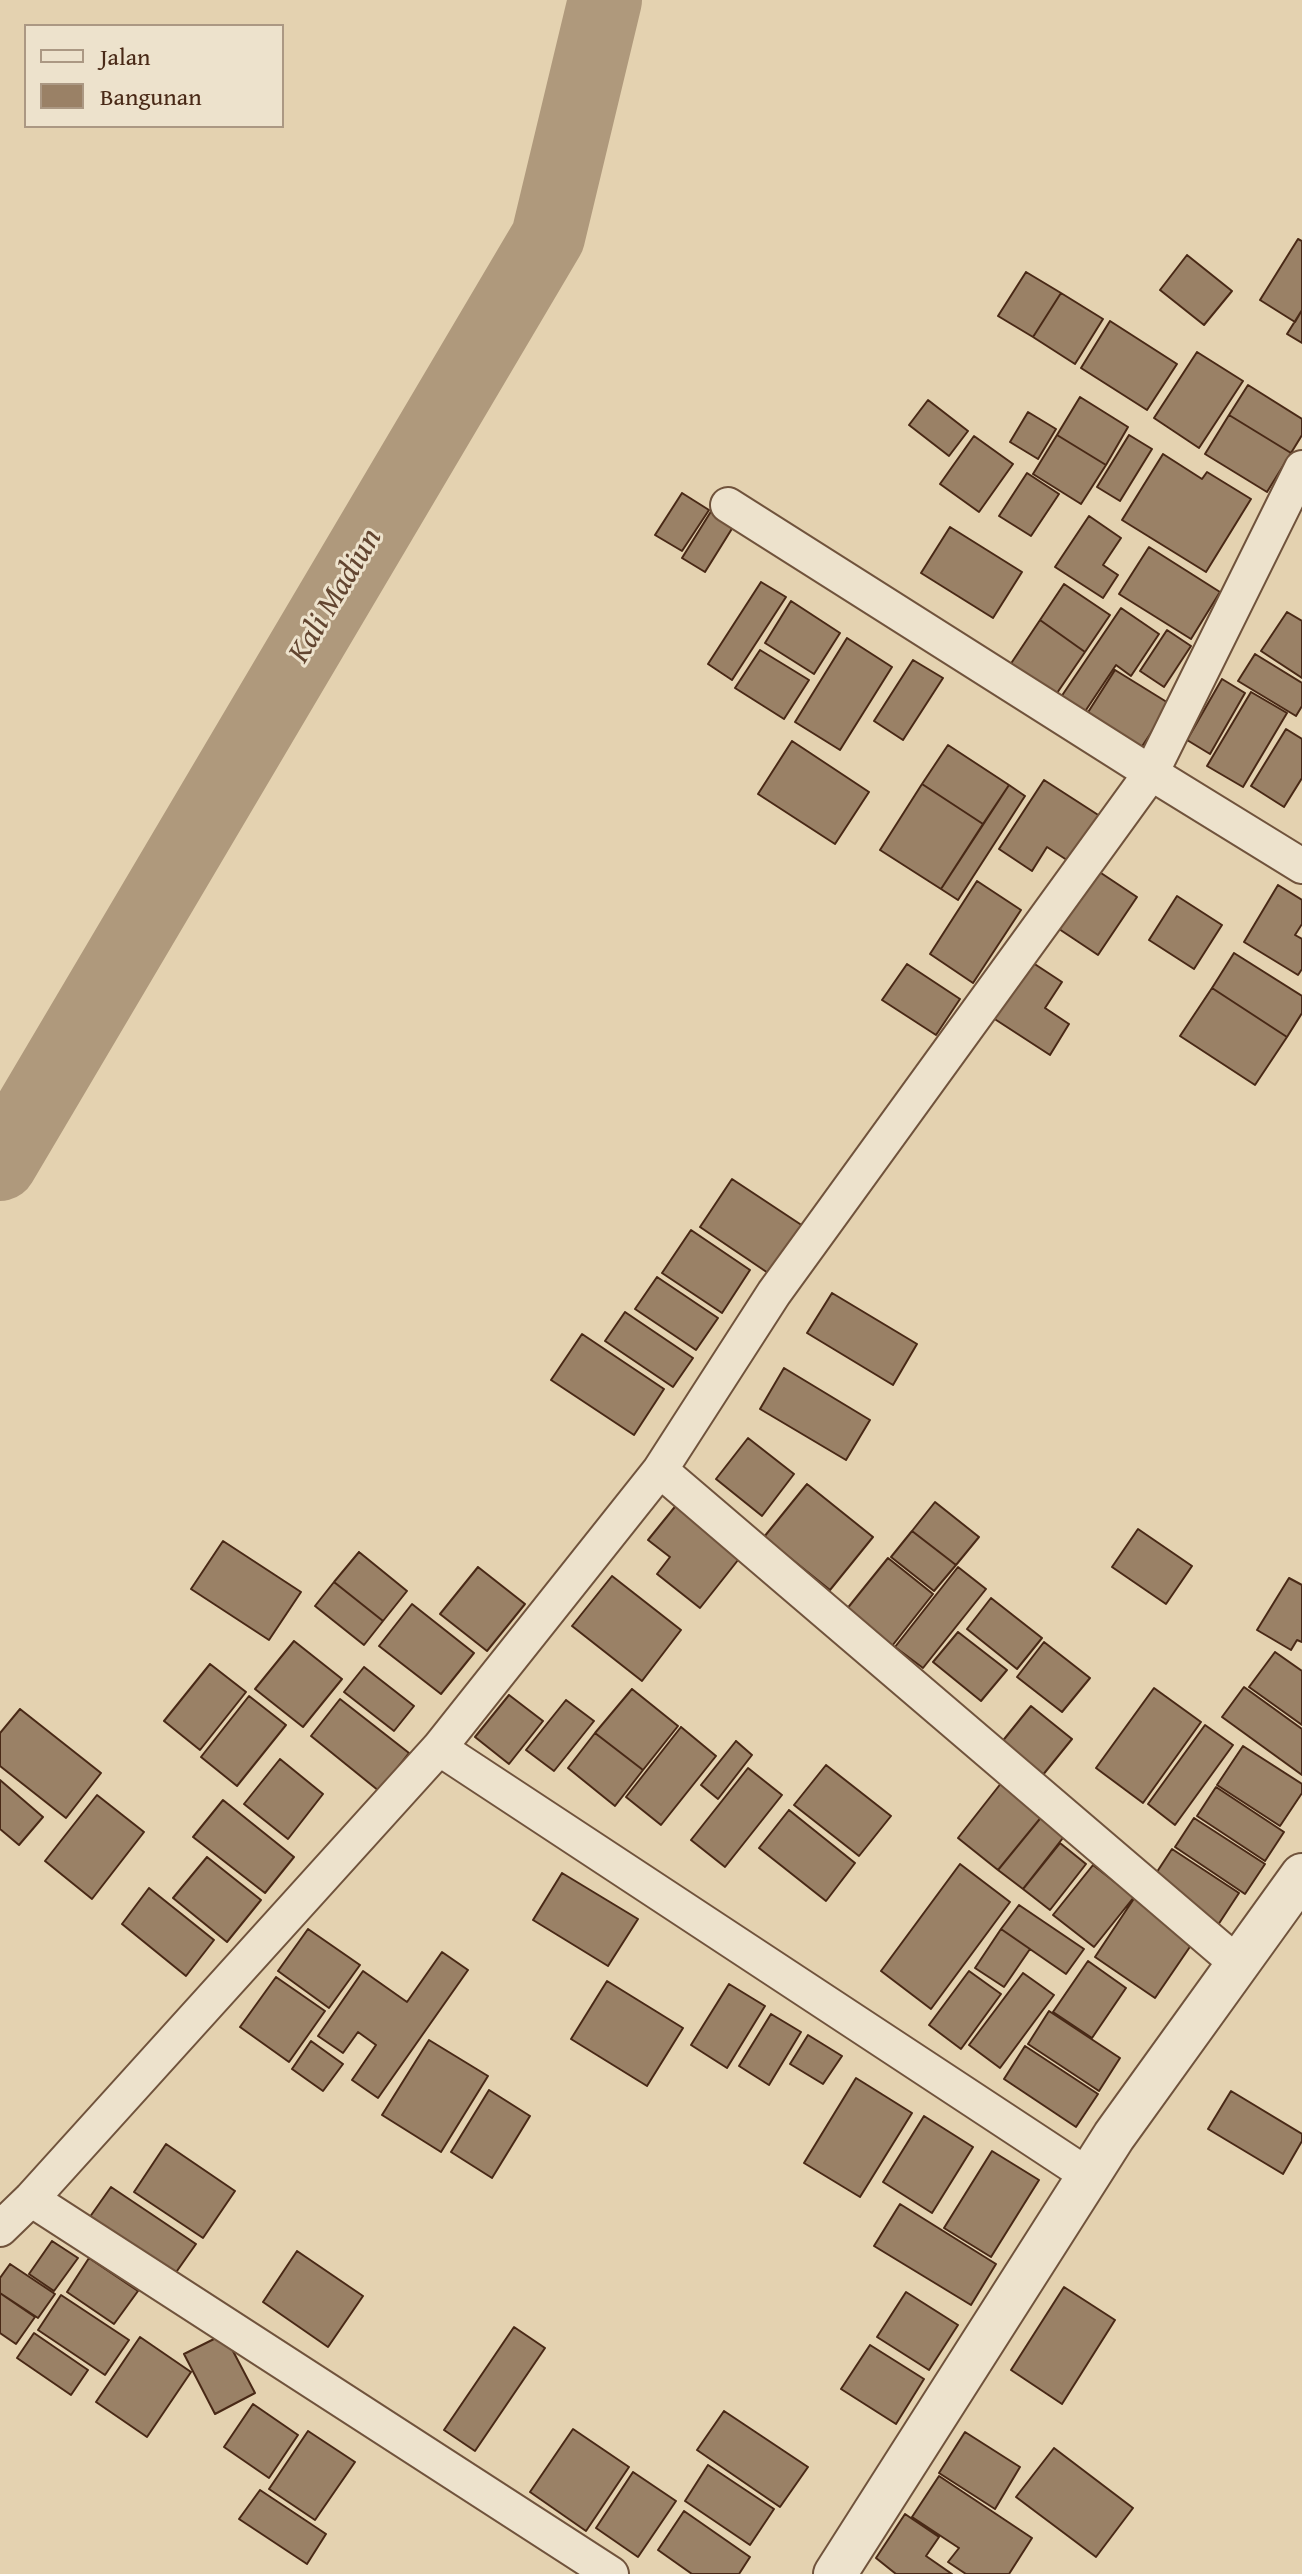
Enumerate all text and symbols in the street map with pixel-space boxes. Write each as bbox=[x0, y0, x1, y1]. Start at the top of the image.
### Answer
legend bbox=[24, 24, 284, 128]
text: Jalan bbox=[100, 39, 150, 74]
text: Bangunan bbox=[100, 79, 202, 114]
water label: Kali Madiun bbox=[281, 522, 391, 670]

